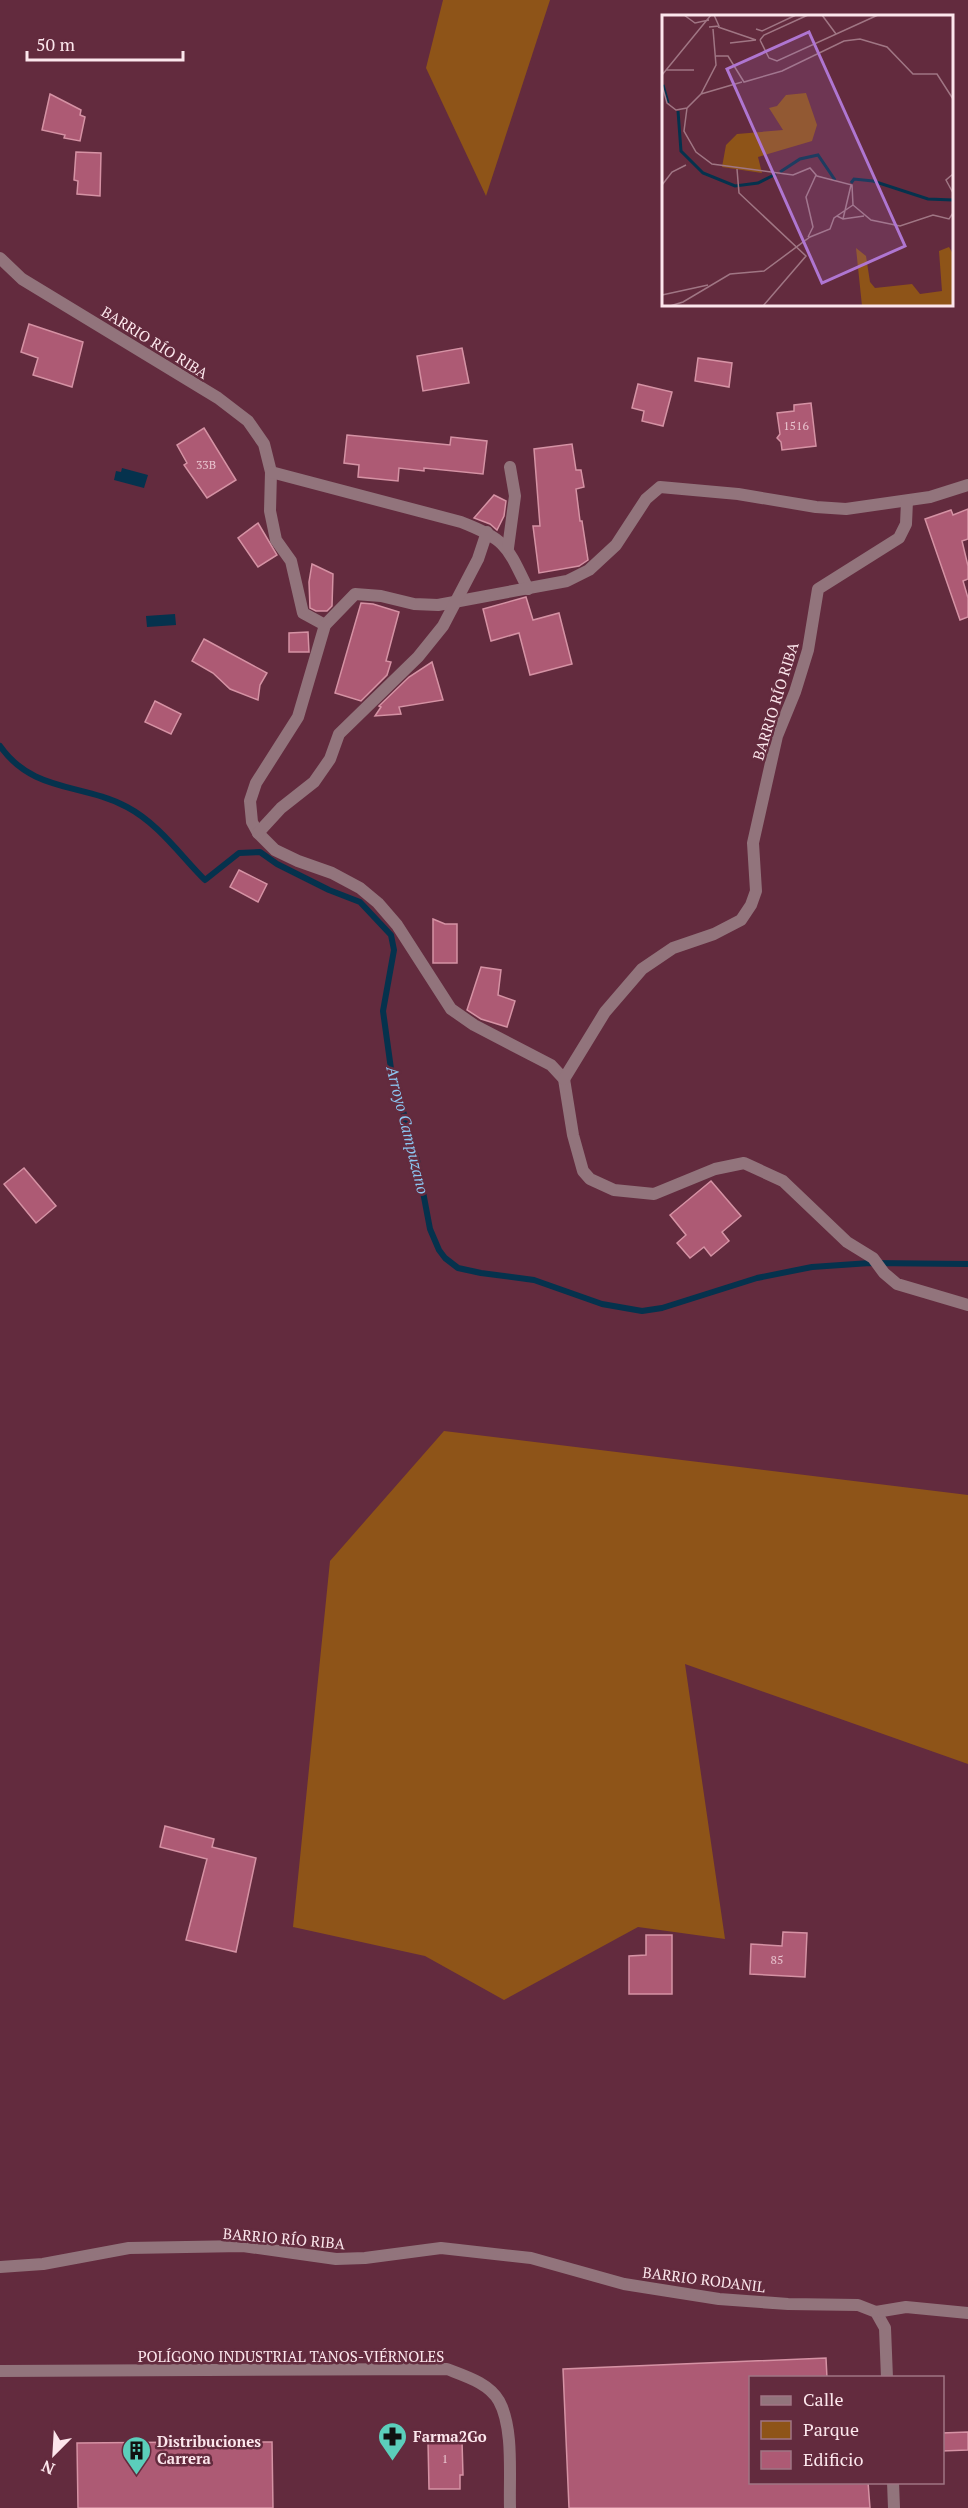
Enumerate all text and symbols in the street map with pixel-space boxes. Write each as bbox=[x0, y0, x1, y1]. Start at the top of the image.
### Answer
inset map bbox=[662, 15, 953, 306]
scale bar bbox=[27, 24, 183, 62]
text: 50 m bbox=[36, 32, 76, 56]
street label: BARRIO RÍO RIBA bbox=[98, 301, 213, 383]
house number: 1516 bbox=[783, 418, 809, 433]
house number: 33B bbox=[196, 457, 216, 472]
street label: BARRIO RÍO RIBA bbox=[748, 639, 803, 762]
water label: Arroyo Campuzano bbox=[381, 1063, 435, 1196]
house number: 85 bbox=[771, 1952, 783, 1967]
street label: BARRIO RÍO RIBA bbox=[222, 2223, 347, 2253]
street label: BARRIO RODANIL bbox=[642, 2262, 766, 2296]
street label: POLÍGONO INDUSTRIAL TANOS-VIÉRNOLES bbox=[138, 2346, 444, 2366]
legend bbox=[749, 2376, 944, 2484]
text: Calle bbox=[803, 2387, 844, 2411]
text: Parque bbox=[803, 2417, 859, 2441]
pharmacy icon: Farma2Go bbox=[376, 2420, 408, 2462]
north arrow bbox=[24, 2424, 84, 2484]
place label: Farma2Go bbox=[413, 2426, 487, 2446]
place label: Distribuciones Carrera bbox=[157, 2431, 261, 2468]
building icon: Distribuciones Carrera bbox=[120, 2434, 152, 2476]
text: Edificio bbox=[803, 2447, 863, 2471]
house number: 1 bbox=[442, 2451, 448, 2466]
text: N bbox=[38, 2455, 58, 2480]

